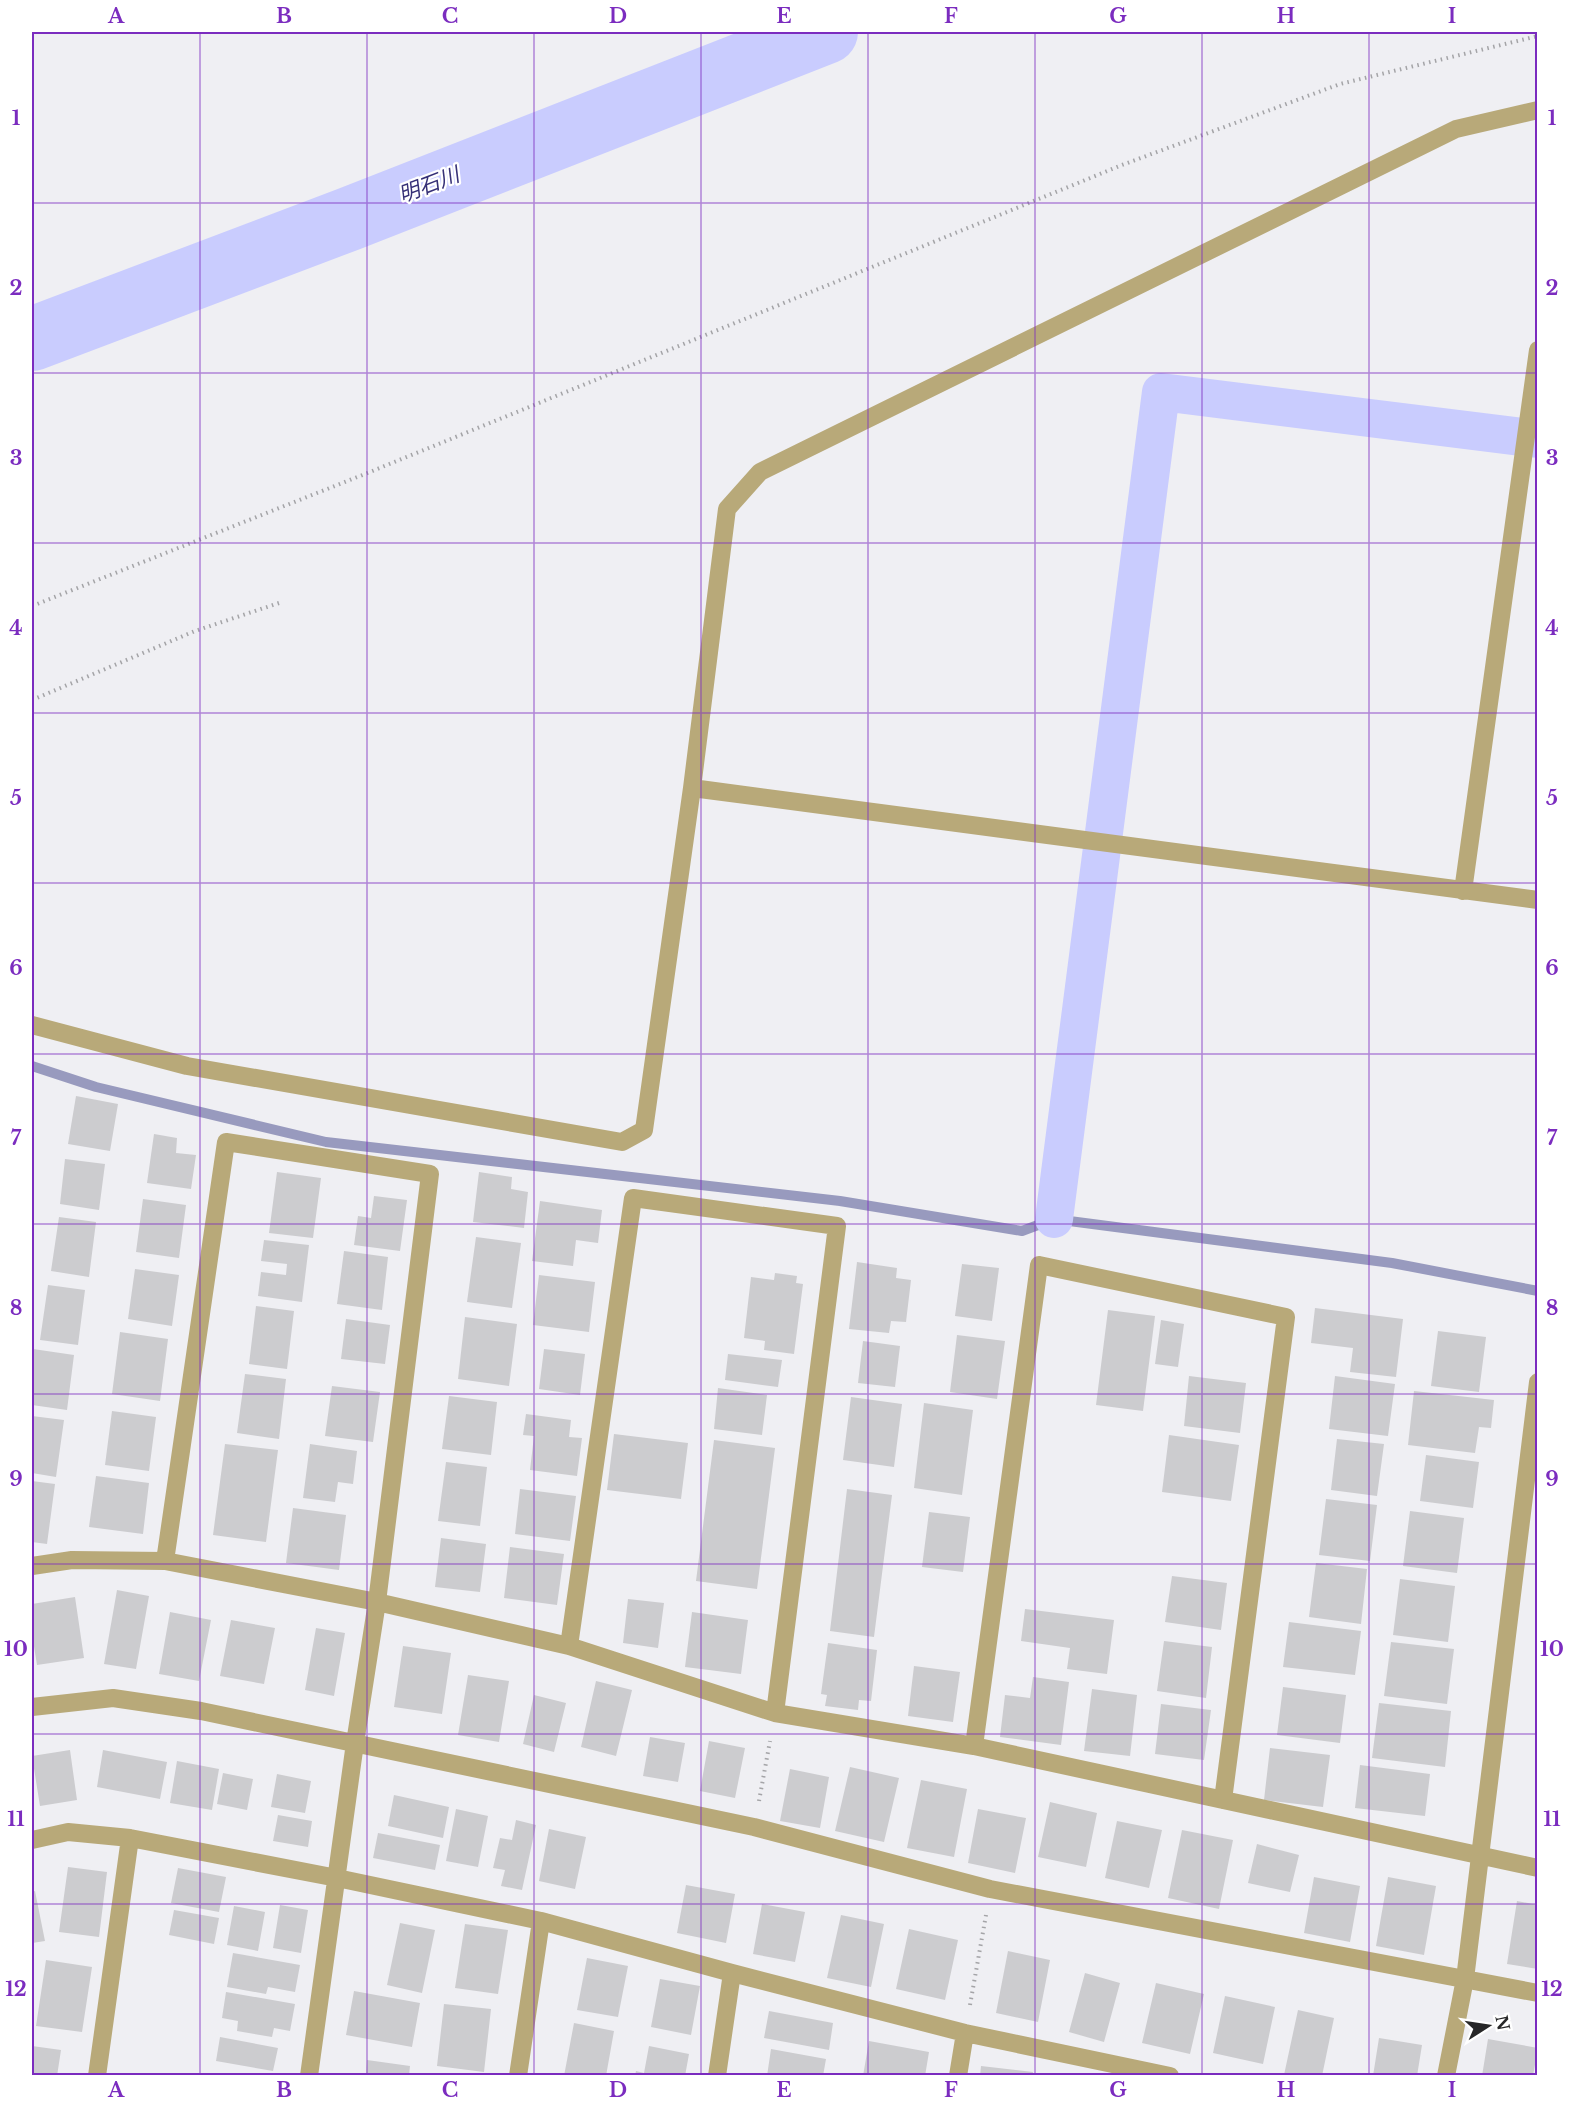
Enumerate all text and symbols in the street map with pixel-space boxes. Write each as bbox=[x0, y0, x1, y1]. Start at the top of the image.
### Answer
text: A bbox=[107, 4, 125, 28]
text: B bbox=[276, 4, 292, 28]
text: C bbox=[442, 4, 458, 28]
text: D bbox=[609, 4, 627, 28]
text: E bbox=[776, 4, 792, 28]
text: F bbox=[944, 4, 958, 28]
text: G bbox=[1109, 4, 1127, 28]
text: H bbox=[1277, 4, 1296, 28]
text: I bbox=[1448, 4, 1456, 28]
text: 1 bbox=[12, 106, 21, 130]
text: 1 bbox=[1548, 106, 1557, 130]
water label: 明石川 bbox=[395, 161, 465, 208]
text: 2 bbox=[9, 276, 23, 300]
text: 2 bbox=[1545, 276, 1559, 300]
text: 3 bbox=[10, 446, 22, 470]
text: 3 bbox=[1546, 446, 1558, 470]
text: 4 bbox=[9, 616, 23, 640]
text: 4 bbox=[1545, 616, 1559, 640]
text: 5 bbox=[10, 786, 22, 810]
text: 5 bbox=[1546, 786, 1558, 810]
text: 6 bbox=[9, 956, 23, 980]
text: 6 bbox=[1545, 956, 1559, 980]
text: 7 bbox=[11, 1126, 22, 1150]
text: 7 bbox=[1547, 1126, 1558, 1150]
text: 8 bbox=[10, 1296, 22, 1320]
text: 8 bbox=[1546, 1296, 1558, 1320]
text: 9 bbox=[9, 1467, 23, 1491]
text: 9 bbox=[1545, 1467, 1559, 1491]
text: 10 bbox=[4, 1637, 28, 1661]
text: 10 bbox=[1540, 1637, 1564, 1661]
text: 11 bbox=[7, 1807, 25, 1831]
text: 11 bbox=[1543, 1807, 1561, 1831]
text: 12 bbox=[5, 1977, 27, 2001]
text: 12 bbox=[1541, 1977, 1563, 2001]
north arrow bbox=[1458, 1996, 1518, 2056]
text: N bbox=[1491, 2013, 1514, 2032]
text: A bbox=[107, 2078, 125, 2102]
text: B bbox=[276, 2078, 292, 2102]
text: C bbox=[442, 2078, 458, 2102]
text: D bbox=[609, 2078, 627, 2102]
text: E bbox=[776, 2078, 792, 2102]
text: F bbox=[944, 2078, 958, 2102]
text: G bbox=[1109, 2078, 1127, 2102]
text: H bbox=[1277, 2078, 1296, 2102]
text: I bbox=[1448, 2078, 1456, 2102]

